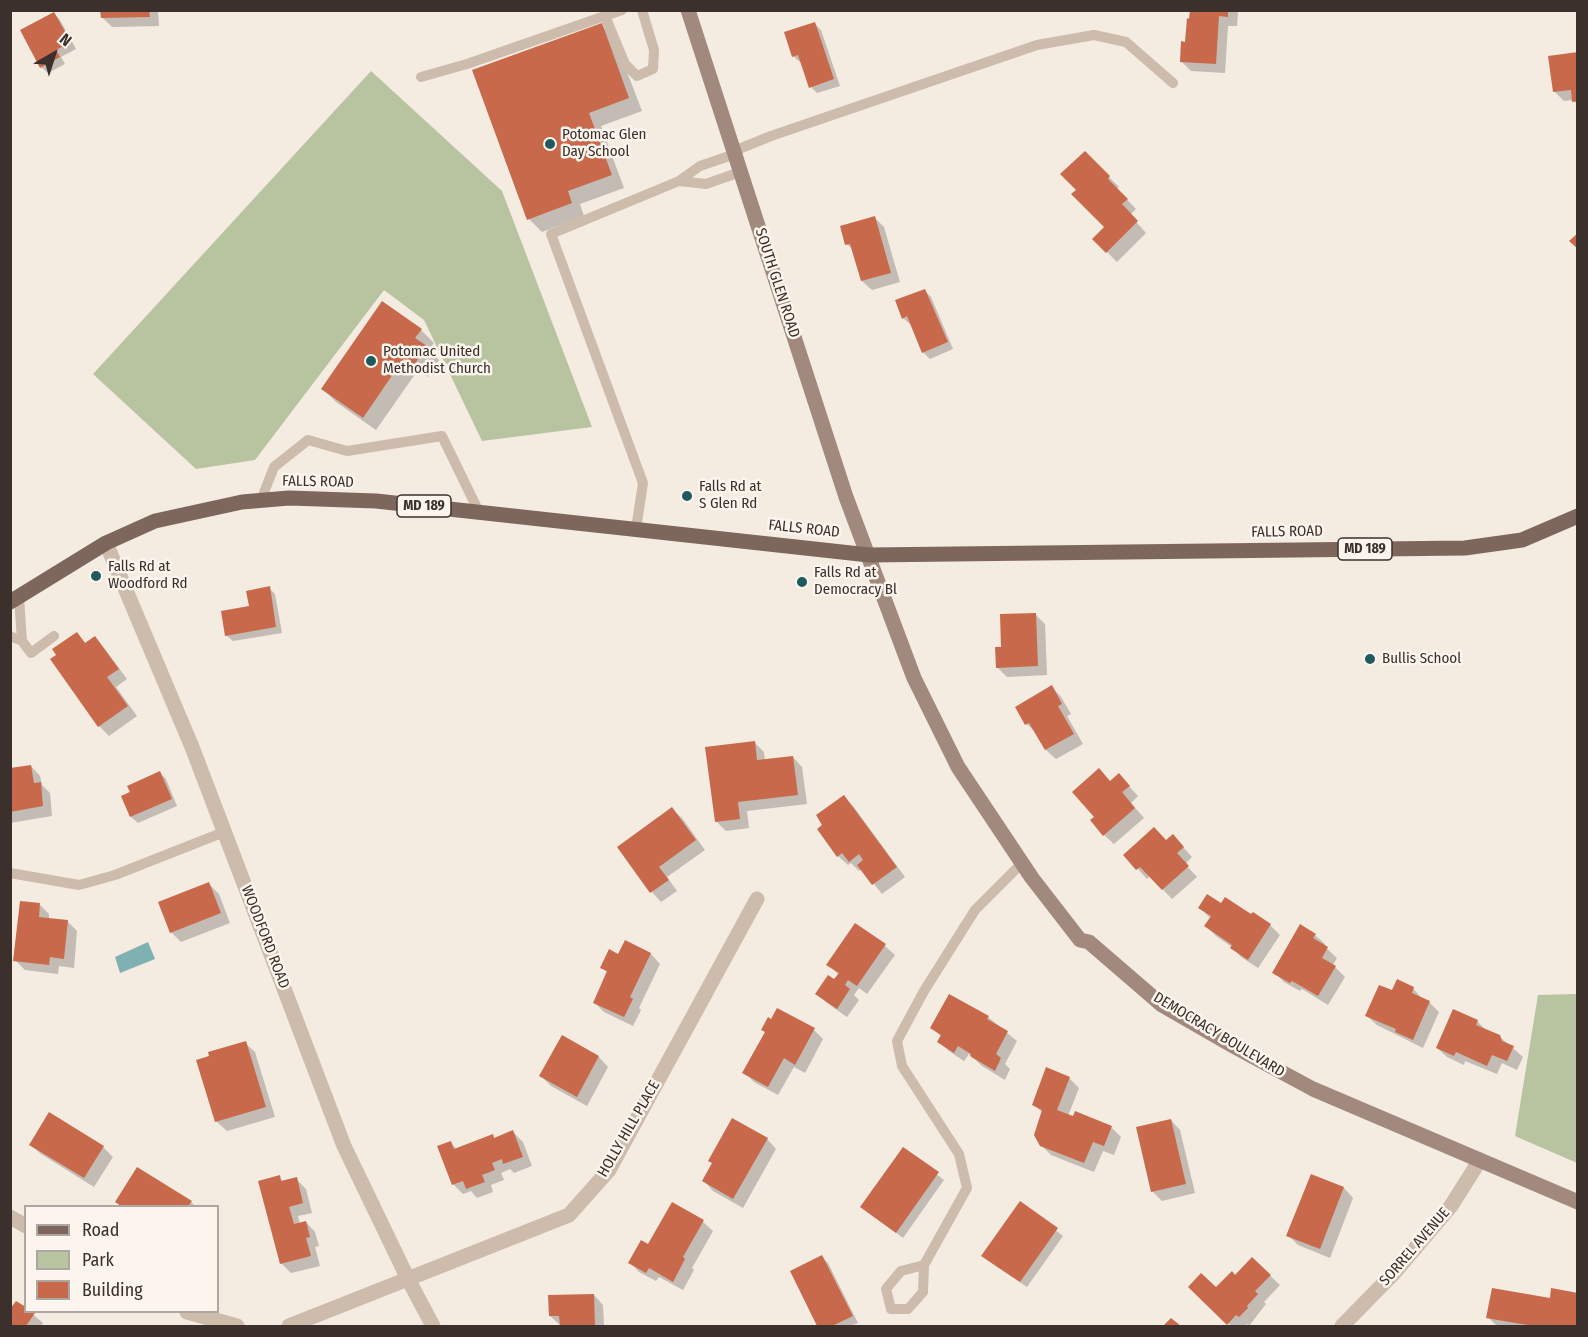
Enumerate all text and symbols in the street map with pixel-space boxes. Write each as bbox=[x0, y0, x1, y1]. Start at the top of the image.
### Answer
north arrow bbox=[24, 24, 84, 84]
text: N bbox=[56, 29, 75, 50]
place label: Potomac Glen Day School bbox=[562, 126, 646, 161]
marker: Potomac Glen Day School bbox=[543, 137, 557, 151]
street label: SOUTH GLEN ROAD bbox=[751, 226, 803, 340]
place label: Potomac United Methodist Church bbox=[383, 343, 491, 378]
marker: Potomac United Methodist Church bbox=[364, 354, 378, 368]
street label: FALLS ROAD bbox=[282, 472, 354, 492]
place label: Falls Rd at S Glen Rd bbox=[699, 478, 761, 513]
marker: Falls Rd at S Glen Rd bbox=[680, 489, 694, 503]
road number: MD 189 bbox=[397, 495, 451, 517]
street label: FALLS ROAD bbox=[767, 516, 841, 542]
street label: FALLS ROAD bbox=[1251, 522, 1323, 542]
road number: MD 189 bbox=[1338, 538, 1392, 560]
place label: Falls Rd at Woodford Rd bbox=[108, 558, 188, 593]
place label: Falls Rd at Democracy Bl bbox=[814, 564, 897, 599]
marker: Falls Rd at Woodford Rd bbox=[89, 569, 103, 583]
marker: Falls Rd at Democracy Bl bbox=[795, 575, 809, 589]
place label: Bullis School bbox=[1382, 650, 1461, 668]
marker: Bullis School bbox=[1363, 652, 1377, 666]
street label: WOODFORD ROAD bbox=[237, 883, 293, 991]
street label: DEMOCRACY BOULEVARD bbox=[1150, 989, 1288, 1081]
street label: HOLLY HILL PLACE bbox=[594, 1078, 664, 1180]
street label: SORREL AVENUE bbox=[1376, 1204, 1454, 1290]
legend bbox=[24, 1205, 219, 1313]
text: Road bbox=[82, 1219, 119, 1241]
text: Park bbox=[82, 1249, 114, 1271]
text: Building bbox=[82, 1279, 143, 1301]

